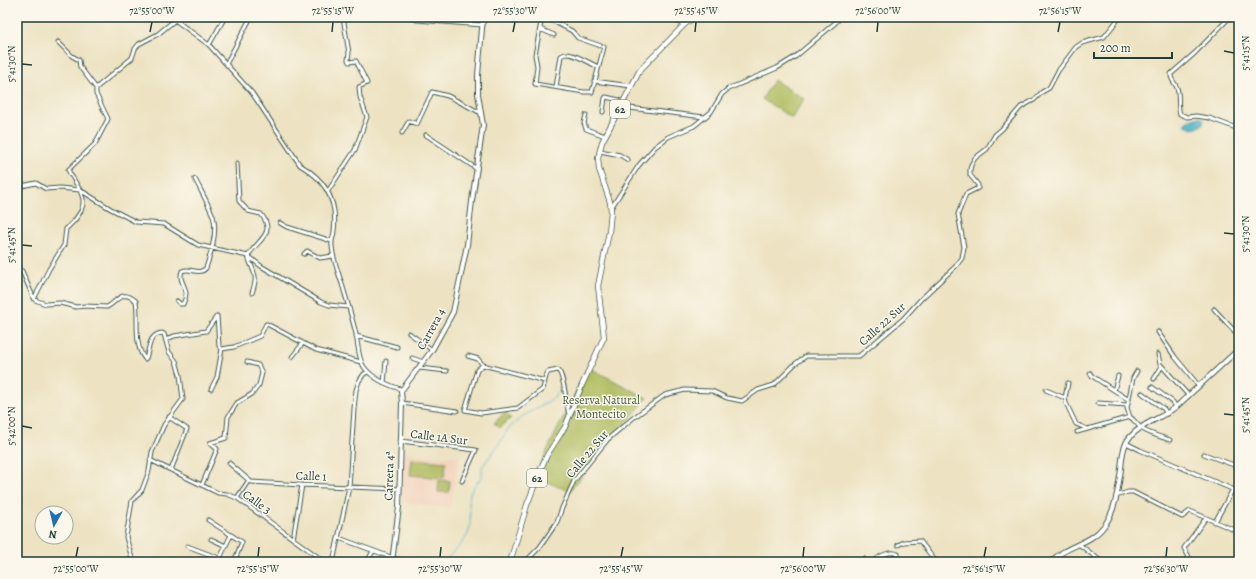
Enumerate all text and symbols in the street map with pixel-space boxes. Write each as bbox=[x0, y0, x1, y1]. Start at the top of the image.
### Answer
text: 72°55'00"W bbox=[129, 4, 175, 17]
text: 72°55'15"W bbox=[312, 4, 355, 17]
text: 72°55'30"W bbox=[493, 4, 538, 17]
text: 72°55'45"W bbox=[674, 4, 718, 17]
text: 72°56'00"W bbox=[855, 4, 901, 17]
text: 72°56'15"W bbox=[1039, 4, 1082, 17]
scale bar bbox=[1094, 34, 1172, 60]
text: 5°41'15"N bbox=[1239, 36, 1252, 70]
text: 200 m bbox=[1100, 40, 1131, 56]
text: 5°41'30"N bbox=[5, 46, 18, 82]
road number: 62 bbox=[610, 100, 630, 118]
text: 5°41'30"N bbox=[1239, 216, 1252, 252]
text: 5°41'45"N bbox=[5, 227, 18, 263]
street label: Calle 22 Sur bbox=[855, 298, 909, 349]
street label: Carrera 4 bbox=[413, 305, 449, 353]
park label: Reserva Natural Montecito bbox=[562, 392, 640, 422]
text: 5°41'45"N bbox=[1239, 397, 1252, 433]
text: 5°42'00"N bbox=[5, 406, 18, 446]
street label: Calle 1A Sur bbox=[409, 426, 469, 449]
street label: Calle 22 Sur bbox=[562, 426, 612, 481]
street label: Carrera 4ª bbox=[380, 451, 398, 501]
street label: Calle 1 bbox=[295, 467, 327, 485]
road number: 62 bbox=[527, 469, 547, 487]
street label: Calle 3 bbox=[239, 486, 275, 518]
north arrow bbox=[34, 505, 74, 545]
text: N bbox=[48, 526, 58, 542]
text: 72°55'00"W bbox=[53, 562, 99, 575]
text: 72°55'15"W bbox=[237, 562, 280, 575]
text: 72°55'30"W bbox=[418, 562, 463, 575]
text: 72°55'45"W bbox=[599, 562, 643, 575]
text: 72°56'00"W bbox=[780, 562, 826, 575]
text: 72°56'15"W bbox=[963, 562, 1006, 575]
text: 72°56'30"W bbox=[1144, 562, 1189, 575]

